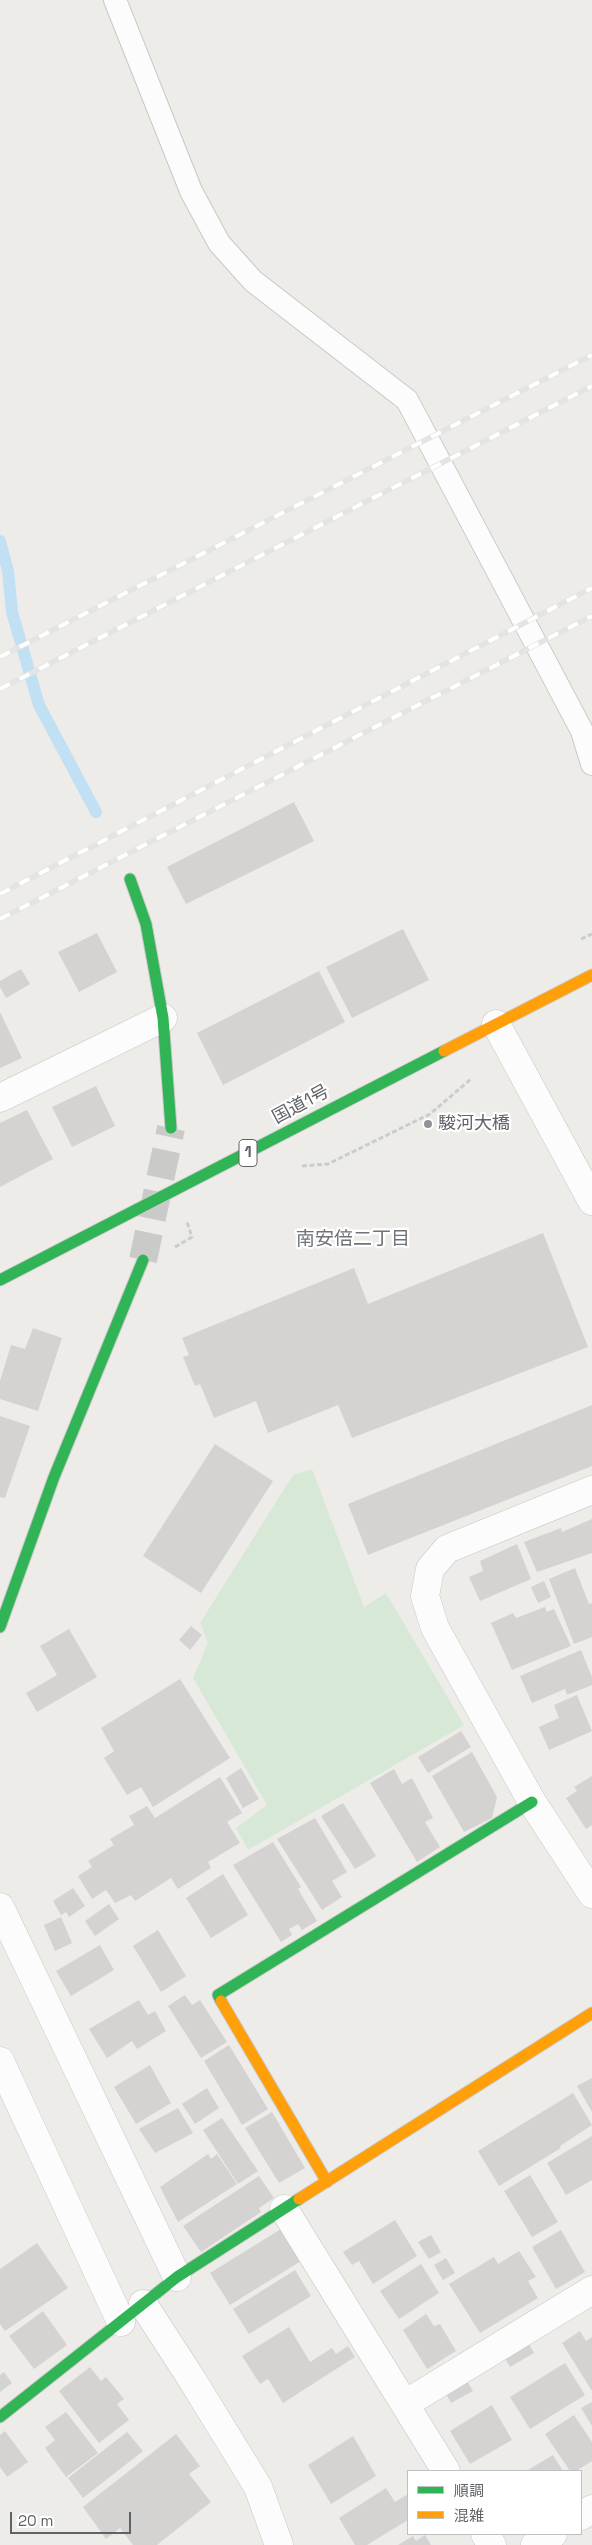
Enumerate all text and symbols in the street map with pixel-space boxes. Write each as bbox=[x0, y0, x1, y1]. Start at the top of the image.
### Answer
street label: 国道1号 bbox=[269, 1081, 333, 1129]
place label: 駿河大橋 bbox=[438, 1113, 510, 1135]
marker: 駿河大橋 bbox=[422, 1118, 434, 1130]
road number: 1 bbox=[239, 1140, 257, 1166]
district label: 南安倍二丁目 bbox=[296, 1229, 410, 1251]
legend bbox=[407, 2470, 582, 2535]
text: 順調 bbox=[454, 2481, 484, 2500]
scale bar bbox=[12, 2502, 134, 2534]
text: 混雑 bbox=[454, 2506, 484, 2525]
text: 20 m bbox=[18, 2511, 53, 2530]

